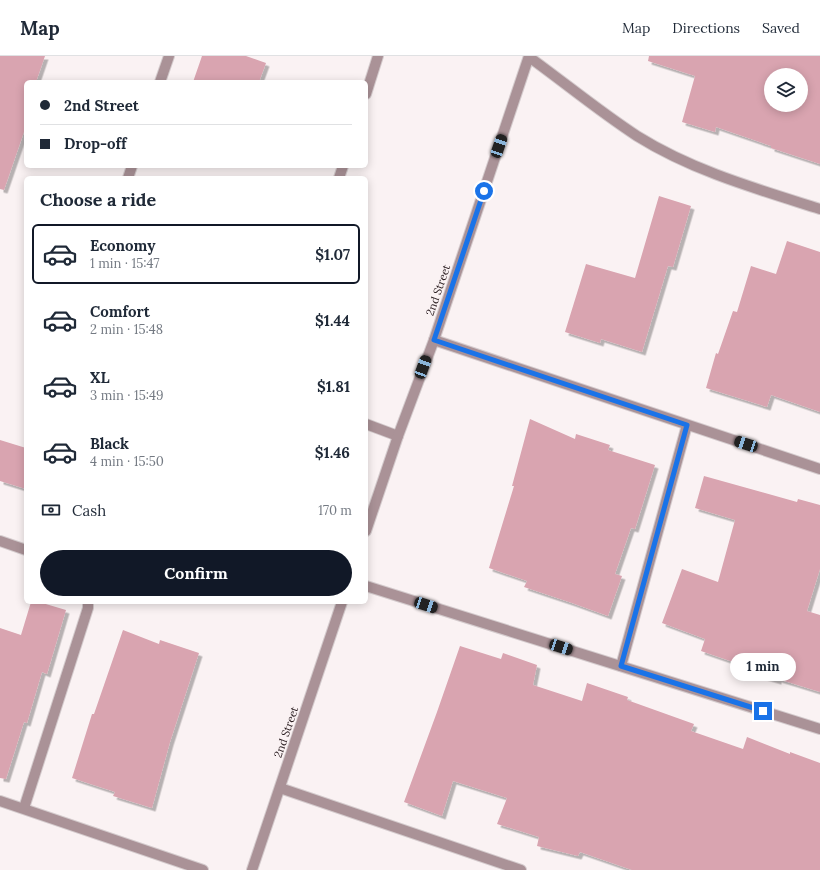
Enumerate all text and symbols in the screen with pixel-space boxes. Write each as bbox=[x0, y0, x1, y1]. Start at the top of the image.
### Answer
text: Map bbox=[20, 16, 60, 40]
text: Map bbox=[622, 19, 650, 37]
text: Directions bbox=[672, 19, 740, 37]
text: Saved bbox=[762, 19, 800, 37]
map controls bbox=[764, 68, 808, 112]
button: layers bbox=[764, 68, 808, 112]
text: 2nd Street bbox=[64, 96, 139, 115]
car bbox=[489, 133, 509, 159]
text: Drop-off bbox=[64, 134, 126, 153]
route start bbox=[475, 182, 493, 200]
text: Choose a ride bbox=[40, 188, 156, 211]
icon: car bbox=[42, 236, 78, 272]
text: Economy bbox=[90, 236, 155, 255]
text: $1.07 bbox=[315, 245, 350, 264]
text: 1 min · 15:47 bbox=[90, 255, 160, 272]
street label: 2nd Street bbox=[423, 262, 454, 317]
icon: car bbox=[42, 302, 78, 338]
text: Comfort bbox=[90, 302, 150, 321]
text: $1.44 bbox=[315, 311, 350, 330]
text: 2 min · 15:48 bbox=[90, 321, 163, 338]
car bbox=[413, 354, 433, 380]
icon: car bbox=[42, 368, 78, 404]
text: XL bbox=[90, 368, 110, 387]
text: $1.81 bbox=[317, 377, 350, 396]
text: 3 min · 15:49 bbox=[90, 387, 164, 404]
icon: car bbox=[42, 434, 78, 470]
text: Black bbox=[90, 434, 129, 453]
car bbox=[733, 435, 759, 453]
text: $1.46 bbox=[315, 443, 350, 462]
text: 4 min · 15:50 bbox=[90, 453, 164, 470]
icon: cash bbox=[40, 499, 62, 521]
text: Cash bbox=[72, 501, 106, 520]
text: 170 m bbox=[318, 502, 352, 519]
button: Confirm bbox=[40, 550, 352, 596]
car bbox=[413, 596, 439, 614]
car bbox=[548, 638, 574, 656]
callout: 1 min bbox=[730, 653, 796, 681]
text: 1 min bbox=[746, 658, 780, 675]
route end bbox=[754, 702, 772, 720]
street label: 2nd Street bbox=[271, 704, 302, 759]

